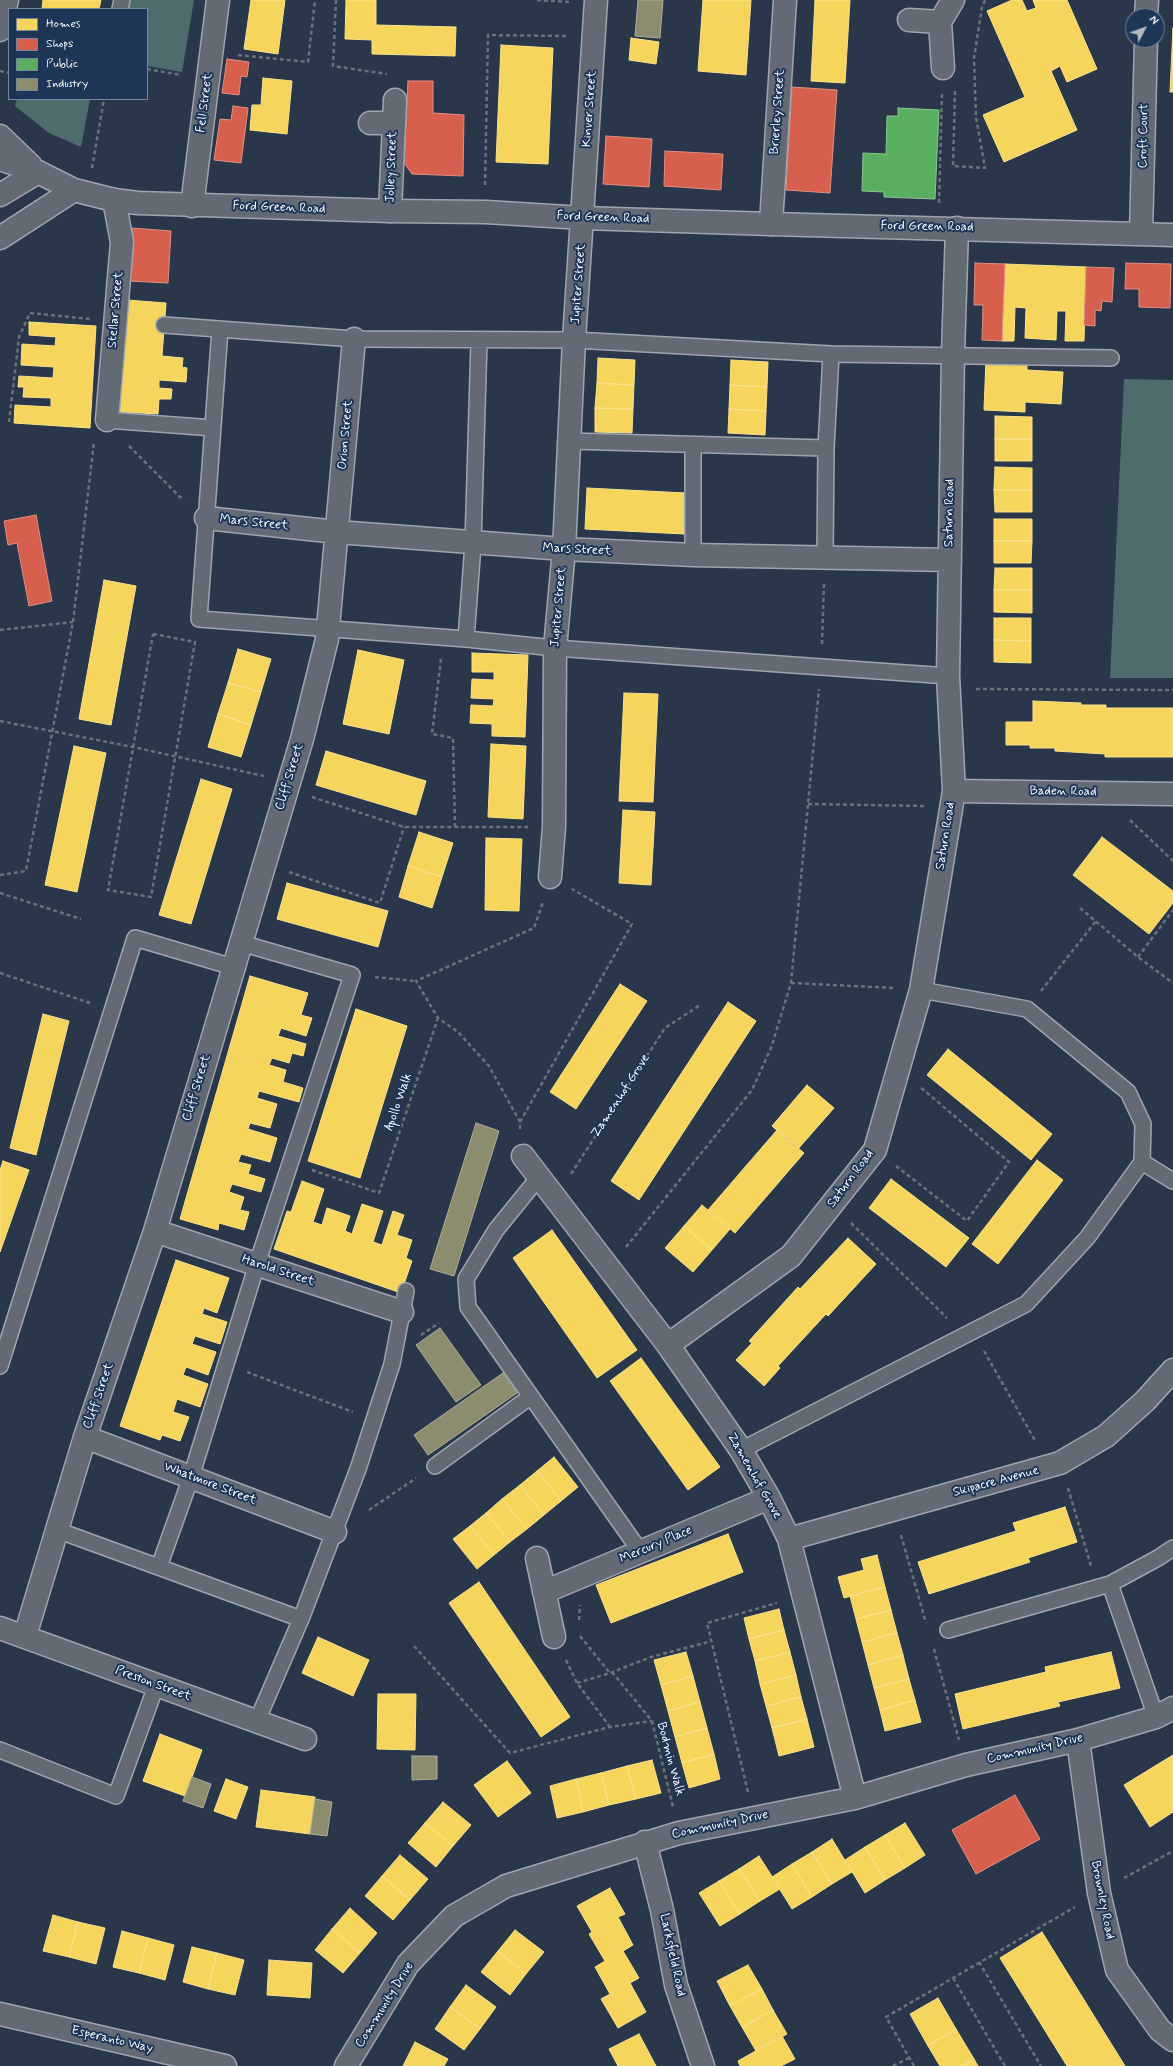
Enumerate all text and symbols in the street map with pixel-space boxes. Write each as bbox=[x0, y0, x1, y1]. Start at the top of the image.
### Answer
legend bbox=[8, 8, 148, 100]
north arrow bbox=[1125, 8, 1165, 48]
text: N bbox=[1146, 13, 1161, 28]
text: Homes bbox=[46, 16, 81, 32]
text: Shops bbox=[46, 36, 73, 52]
text: Public bbox=[46, 56, 78, 72]
street label: Brierley Street bbox=[767, 69, 789, 155]
street label: Kinver Street bbox=[580, 70, 600, 148]
street label: Fell Street bbox=[194, 72, 216, 134]
text: Industry bbox=[46, 76, 88, 92]
street label: Croft Court bbox=[1136, 103, 1152, 169]
street label: Jolley Street bbox=[383, 131, 401, 203]
street label: Ford Green Road bbox=[232, 199, 326, 217]
street label: Ford Green Road bbox=[556, 209, 650, 227]
street label: Ford Green Road bbox=[880, 218, 974, 236]
street label: Jupiter Street bbox=[568, 243, 590, 325]
street label: Stellar Street bbox=[105, 271, 127, 349]
street label: Orion Street bbox=[335, 399, 357, 471]
street label: Saturn Road bbox=[942, 479, 958, 547]
street label: Mars Street bbox=[219, 512, 289, 534]
street label: Mars Street bbox=[542, 540, 612, 560]
street label: Jupiter Street bbox=[548, 566, 570, 648]
street label: Cliff Street bbox=[272, 742, 308, 812]
street label: Baden Road bbox=[1029, 784, 1097, 800]
street label: Saturn Road bbox=[933, 801, 959, 871]
street label: Zamenhof Grove bbox=[588, 1051, 654, 1141]
street label: Cliff Street bbox=[179, 1053, 215, 1123]
street label: Apollo Walk bbox=[382, 1071, 416, 1133]
street label: Saturn Road bbox=[824, 1147, 878, 1211]
street label: Harold Street bbox=[239, 1252, 317, 1290]
street label: Cliff Street bbox=[80, 1361, 118, 1431]
street label: Zamenhof Grove bbox=[723, 1430, 785, 1522]
street label: Whatmore Street bbox=[161, 1459, 259, 1509]
street label: Skipacre Avenue bbox=[951, 1463, 1041, 1501]
street label: Mercury Place bbox=[617, 1523, 695, 1567]
street label: Preston Street bbox=[113, 1663, 193, 1705]
street label: Bodmin Walk bbox=[653, 1720, 687, 1798]
street label: Community Drive bbox=[985, 1730, 1085, 1768]
street label: Community Drive bbox=[670, 1807, 770, 1843]
street label: Brownley Road bbox=[1087, 1859, 1117, 1941]
street label: Larksfield Road bbox=[656, 1912, 688, 1998]
street label: Community Drive bbox=[352, 1959, 418, 2051]
street label: Esperanto Way bbox=[70, 2023, 154, 2057]

